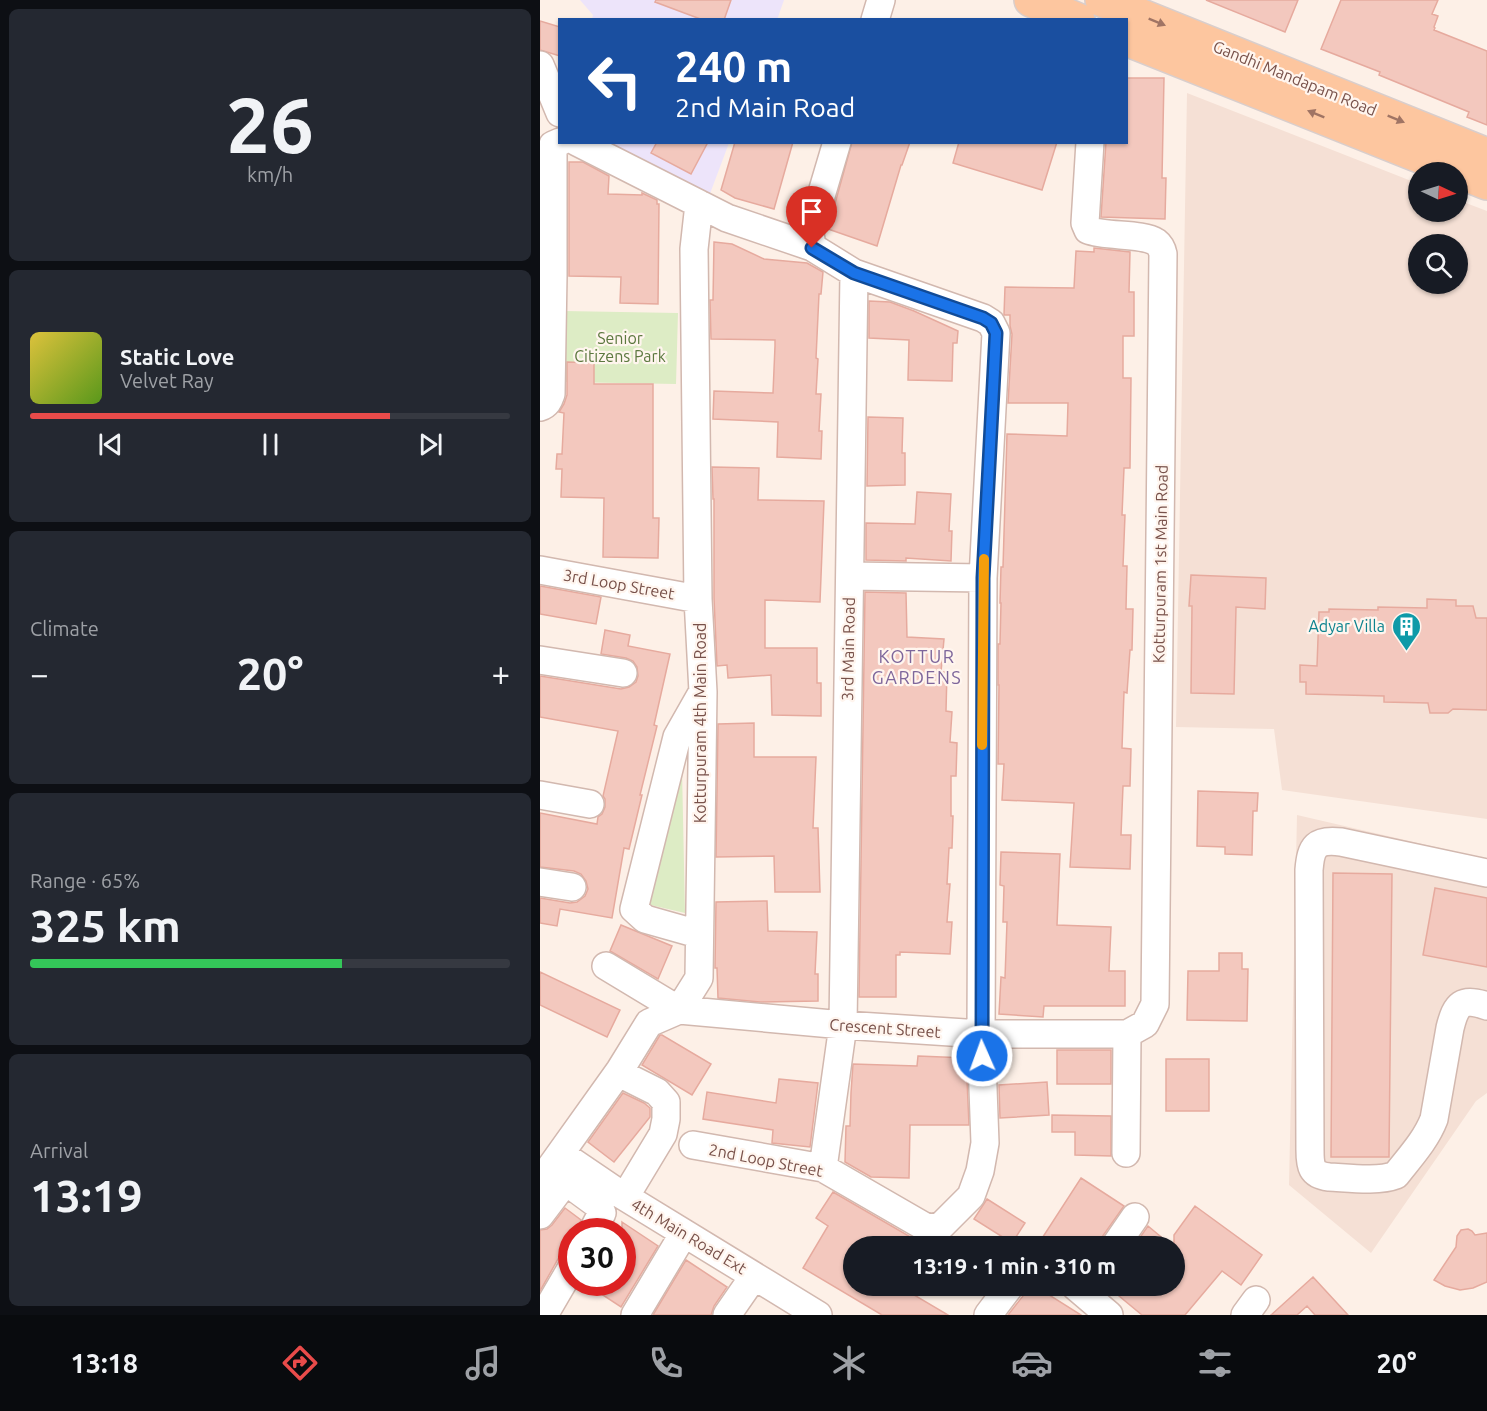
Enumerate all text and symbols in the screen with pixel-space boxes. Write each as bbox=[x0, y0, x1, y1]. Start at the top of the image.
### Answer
one-way arrow bbox=[1148, 17, 1166, 27]
street label: Gandhi Mandapam Road bbox=[1211, 37, 1379, 119]
icon: left bbox=[576, 42, 654, 120]
text: 240 m bbox=[675, 43, 792, 90]
text: 26 bbox=[226, 80, 314, 168]
text: 2nd Main Road bbox=[675, 92, 855, 122]
one-way arrow bbox=[1306, 109, 1324, 119]
one-way arrow bbox=[1387, 115, 1405, 124]
north arrow bbox=[1408, 162, 1468, 222]
map controls bbox=[1408, 162, 1468, 294]
text: km/h bbox=[247, 163, 293, 186]
pin bbox=[786, 186, 837, 248]
icon: arrive bbox=[795, 195, 828, 228]
button: search bbox=[1408, 234, 1468, 294]
park label: Senior Citizens Park bbox=[574, 329, 666, 365]
text: Static Love bbox=[120, 344, 235, 369]
text: Velvet Ray bbox=[120, 369, 214, 392]
icon: previous bbox=[94, 428, 127, 461]
icon: pause bbox=[254, 428, 287, 461]
icon: next bbox=[414, 428, 447, 461]
street label: Kotturpuram 1st Main Road bbox=[1149, 465, 1171, 663]
street label: 3rd Loop Street bbox=[562, 565, 677, 603]
street label: 3rd Main Road bbox=[838, 597, 858, 701]
building icon: Adyar Villa bbox=[1390, 610, 1422, 652]
text: Climate bbox=[30, 617, 99, 640]
place label: Adyar Villa bbox=[1308, 617, 1385, 635]
street label: Kotturpuram 4th Main Road bbox=[691, 623, 709, 823]
district label: KOTTUR GARDENS bbox=[872, 646, 962, 687]
text: 20° bbox=[237, 648, 303, 699]
text: − bbox=[30, 655, 49, 692]
text: + bbox=[491, 655, 510, 692]
text: Range · 65% bbox=[30, 869, 140, 892]
text: 325 km bbox=[30, 900, 181, 951]
street label: Crescent Street bbox=[829, 1015, 942, 1041]
position arrow bbox=[950, 1024, 1014, 1088]
text: Arrival bbox=[30, 1139, 88, 1162]
street label: 2nd Loop Street bbox=[707, 1140, 825, 1180]
text: 13:19 bbox=[30, 1170, 143, 1221]
street label: 4th Main Road Ext bbox=[628, 1195, 750, 1278]
speed limit sign: 30 bbox=[558, 1218, 636, 1296]
text: 13:19 · 1 min · 310 m bbox=[912, 1253, 1116, 1278]
icon: directions bbox=[279, 1342, 321, 1384]
icon: music bbox=[462, 1342, 504, 1384]
icon: phone bbox=[645, 1342, 687, 1384]
icon: climate bbox=[828, 1342, 870, 1384]
icon: car bbox=[1011, 1342, 1053, 1384]
icon: filters bbox=[1194, 1342, 1236, 1384]
text: 13:18 bbox=[70, 1348, 138, 1378]
text: 20° bbox=[1376, 1348, 1416, 1378]

